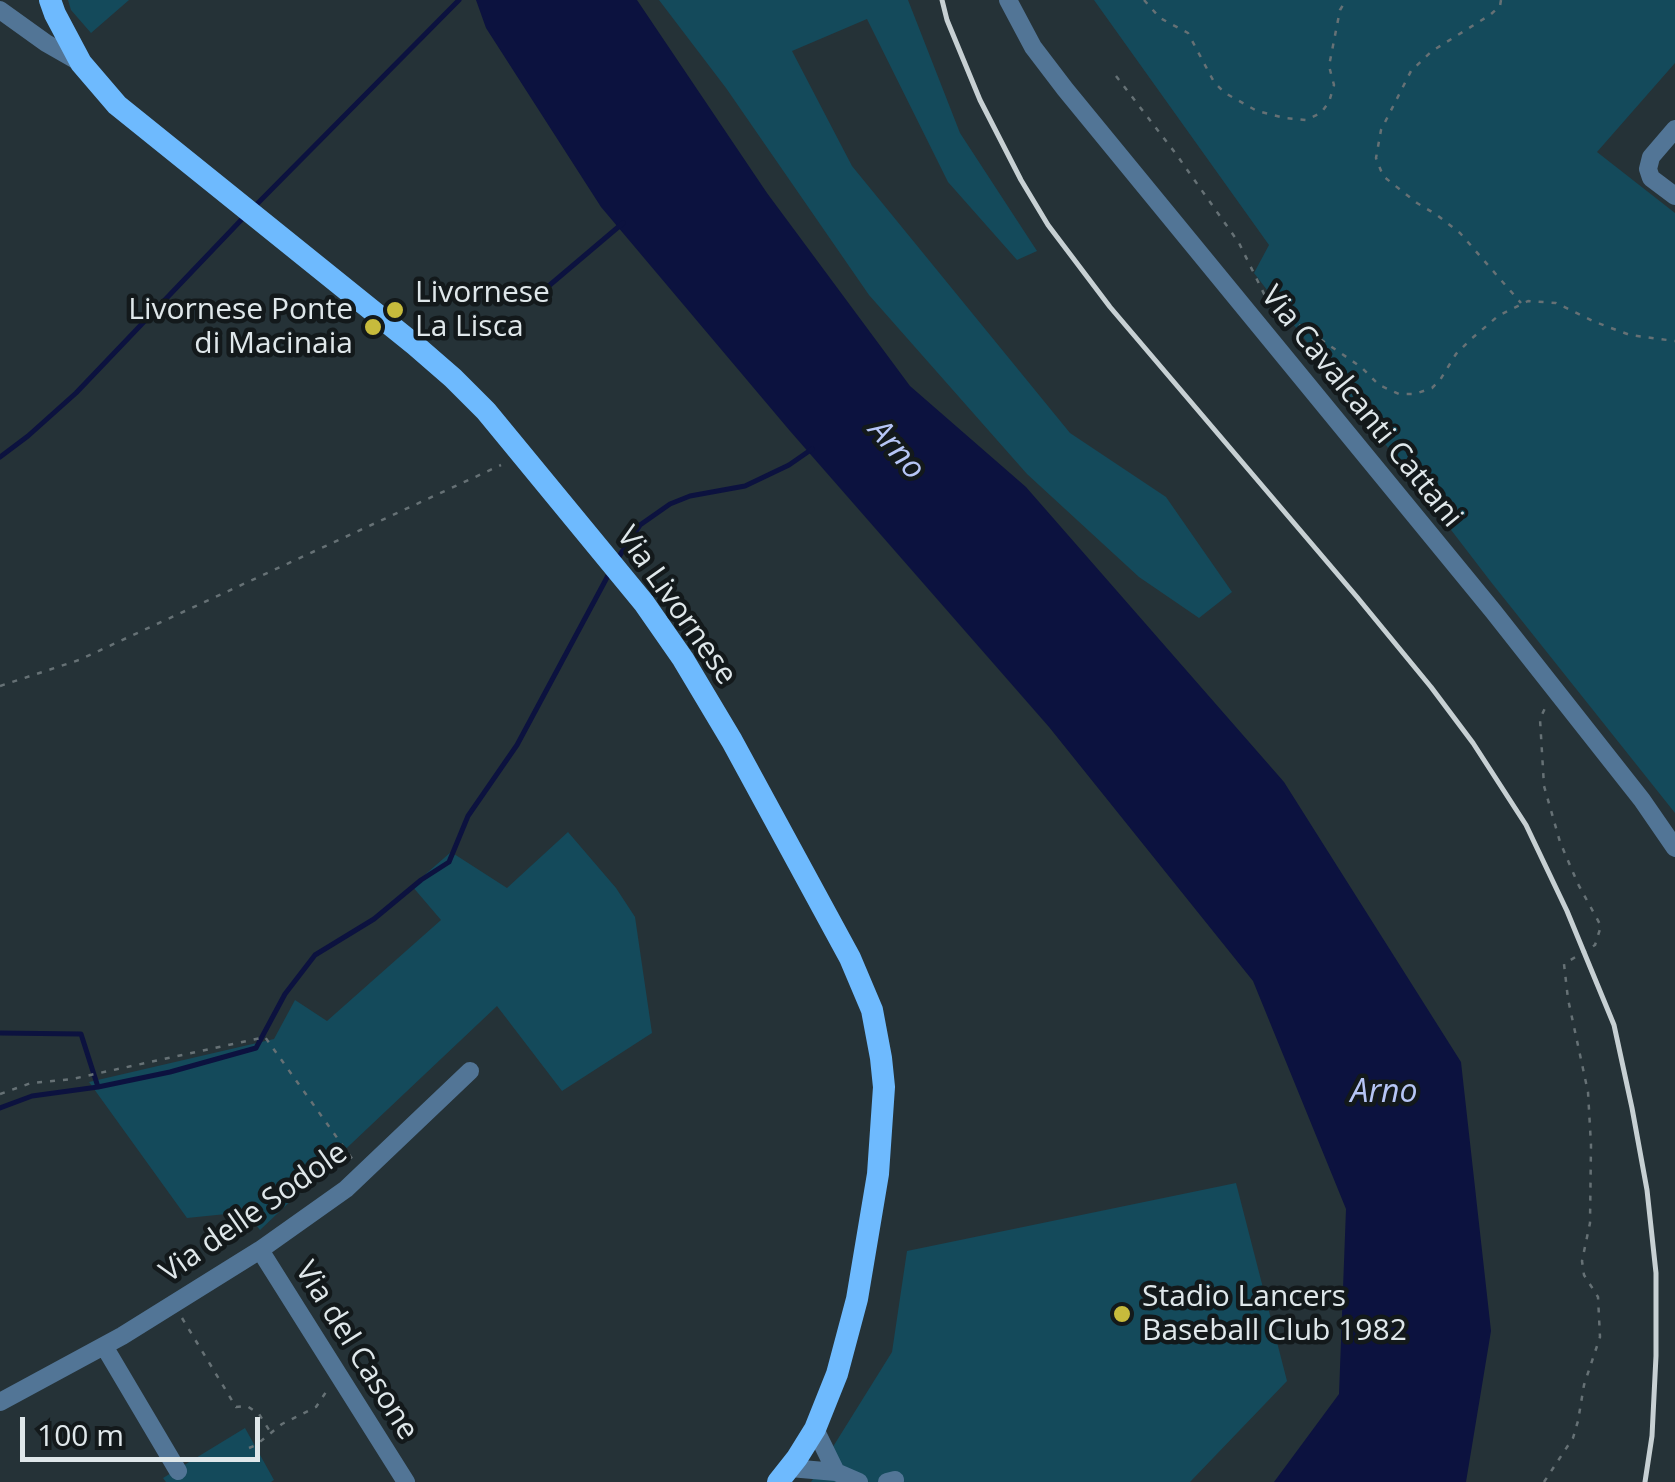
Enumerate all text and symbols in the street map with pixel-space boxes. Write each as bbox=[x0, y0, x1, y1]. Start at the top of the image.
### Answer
place label: Livornese La Lisca bbox=[415, 275, 550, 346]
street label: Via Cavalcanti Cattani bbox=[1253, 279, 1469, 535]
place label: Livornese Ponte di Macinaia bbox=[128, 292, 353, 362]
marker: Livornese La Lisca bbox=[384, 299, 406, 321]
marker: Livornese Ponte di Macinaia bbox=[362, 316, 384, 338]
water label: Arno bbox=[860, 412, 932, 488]
street label: Via Livornese bbox=[608, 520, 744, 692]
water label: Arno bbox=[1350, 1074, 1418, 1112]
street label: Via delle Sodole bbox=[153, 1135, 355, 1291]
street label: Via del Casone bbox=[287, 1255, 425, 1447]
place label: Stadio Lancers Baseball Club 1982 bbox=[1142, 1279, 1407, 1350]
marker: Stadio Lancers Baseball Club 1982 bbox=[1111, 1303, 1133, 1325]
scale bar bbox=[25, 1397, 265, 1459]
text: 100 m bbox=[37, 1414, 124, 1455]

